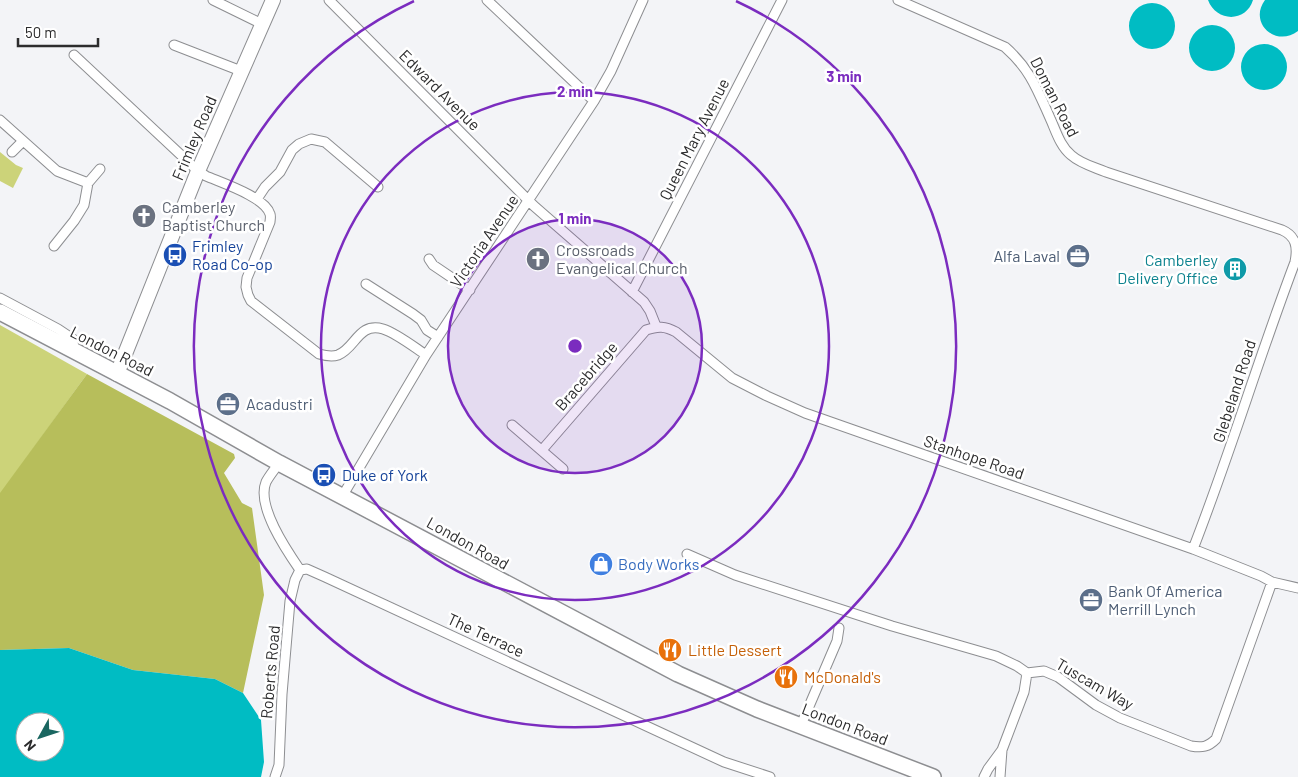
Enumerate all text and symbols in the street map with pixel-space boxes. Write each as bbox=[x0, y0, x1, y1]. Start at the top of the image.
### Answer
scale bar bbox=[18, 15, 98, 47]
text: 50 m bbox=[25, 23, 57, 41]
street label: Edward Avenue bbox=[396, 45, 485, 134]
street label: Doman Road bbox=[1027, 54, 1084, 140]
text: 3 min bbox=[826, 67, 862, 85]
street label: Queen Mary Avenue bbox=[655, 75, 732, 203]
text: 2 min bbox=[557, 82, 593, 100]
street label: Frimley Road bbox=[167, 93, 220, 183]
street label: Victoria Avenue bbox=[445, 191, 522, 291]
place label: Camberley Baptist Church bbox=[162, 197, 265, 234]
church icon: Camberley Baptist Church bbox=[131, 203, 157, 229]
text: 1 min bbox=[559, 209, 591, 227]
place label: Frimley Road Co-op bbox=[192, 236, 273, 273]
place label: Crossroads Evangelical Church bbox=[556, 240, 688, 277]
bus stop icon: Frimley Road Co-op bbox=[162, 242, 188, 268]
office icon: Alfa Laval bbox=[1065, 243, 1091, 269]
church icon: Crossroads Evangelical Church bbox=[525, 246, 551, 272]
place label: Alfa Laval bbox=[993, 246, 1060, 265]
place label: Camberley Delivery Office bbox=[1117, 250, 1219, 287]
building icon: Camberley Delivery Office bbox=[1222, 256, 1248, 282]
street label: London Road bbox=[67, 321, 157, 380]
street label: Bracebridge bbox=[550, 337, 621, 414]
centre of rings bbox=[566, 337, 584, 355]
street label: Glebeland Road bbox=[1208, 337, 1259, 445]
office icon: Acadustri bbox=[215, 391, 241, 417]
place label: Acadustri bbox=[246, 394, 313, 413]
street label: Stanhope Road bbox=[921, 430, 1027, 483]
bus stop icon: Duke of York bbox=[311, 462, 337, 488]
place label: Duke of York bbox=[342, 465, 428, 484]
street label: London Road bbox=[424, 512, 513, 573]
shop icon: Body Works bbox=[588, 551, 614, 577]
place label: Body Works bbox=[618, 554, 700, 573]
place label: Bank Of America Merrill Lynch bbox=[1108, 581, 1223, 618]
office icon: Bank Of America Merrill Lynch bbox=[1078, 587, 1104, 613]
street label: The Terrace bbox=[445, 609, 528, 661]
street label: Roberts Road bbox=[256, 624, 283, 719]
restaurant icon: Little Dessert bbox=[657, 637, 683, 663]
place label: Little Dessert bbox=[688, 640, 782, 659]
street label: Tuscam Way bbox=[1053, 654, 1138, 714]
restaurant icon: McDonald's bbox=[773, 664, 799, 690]
place label: McDonald's bbox=[804, 667, 881, 686]
street label: London Road bbox=[799, 698, 891, 749]
north arrow bbox=[15, 712, 65, 762]
text: N bbox=[20, 737, 39, 755]

